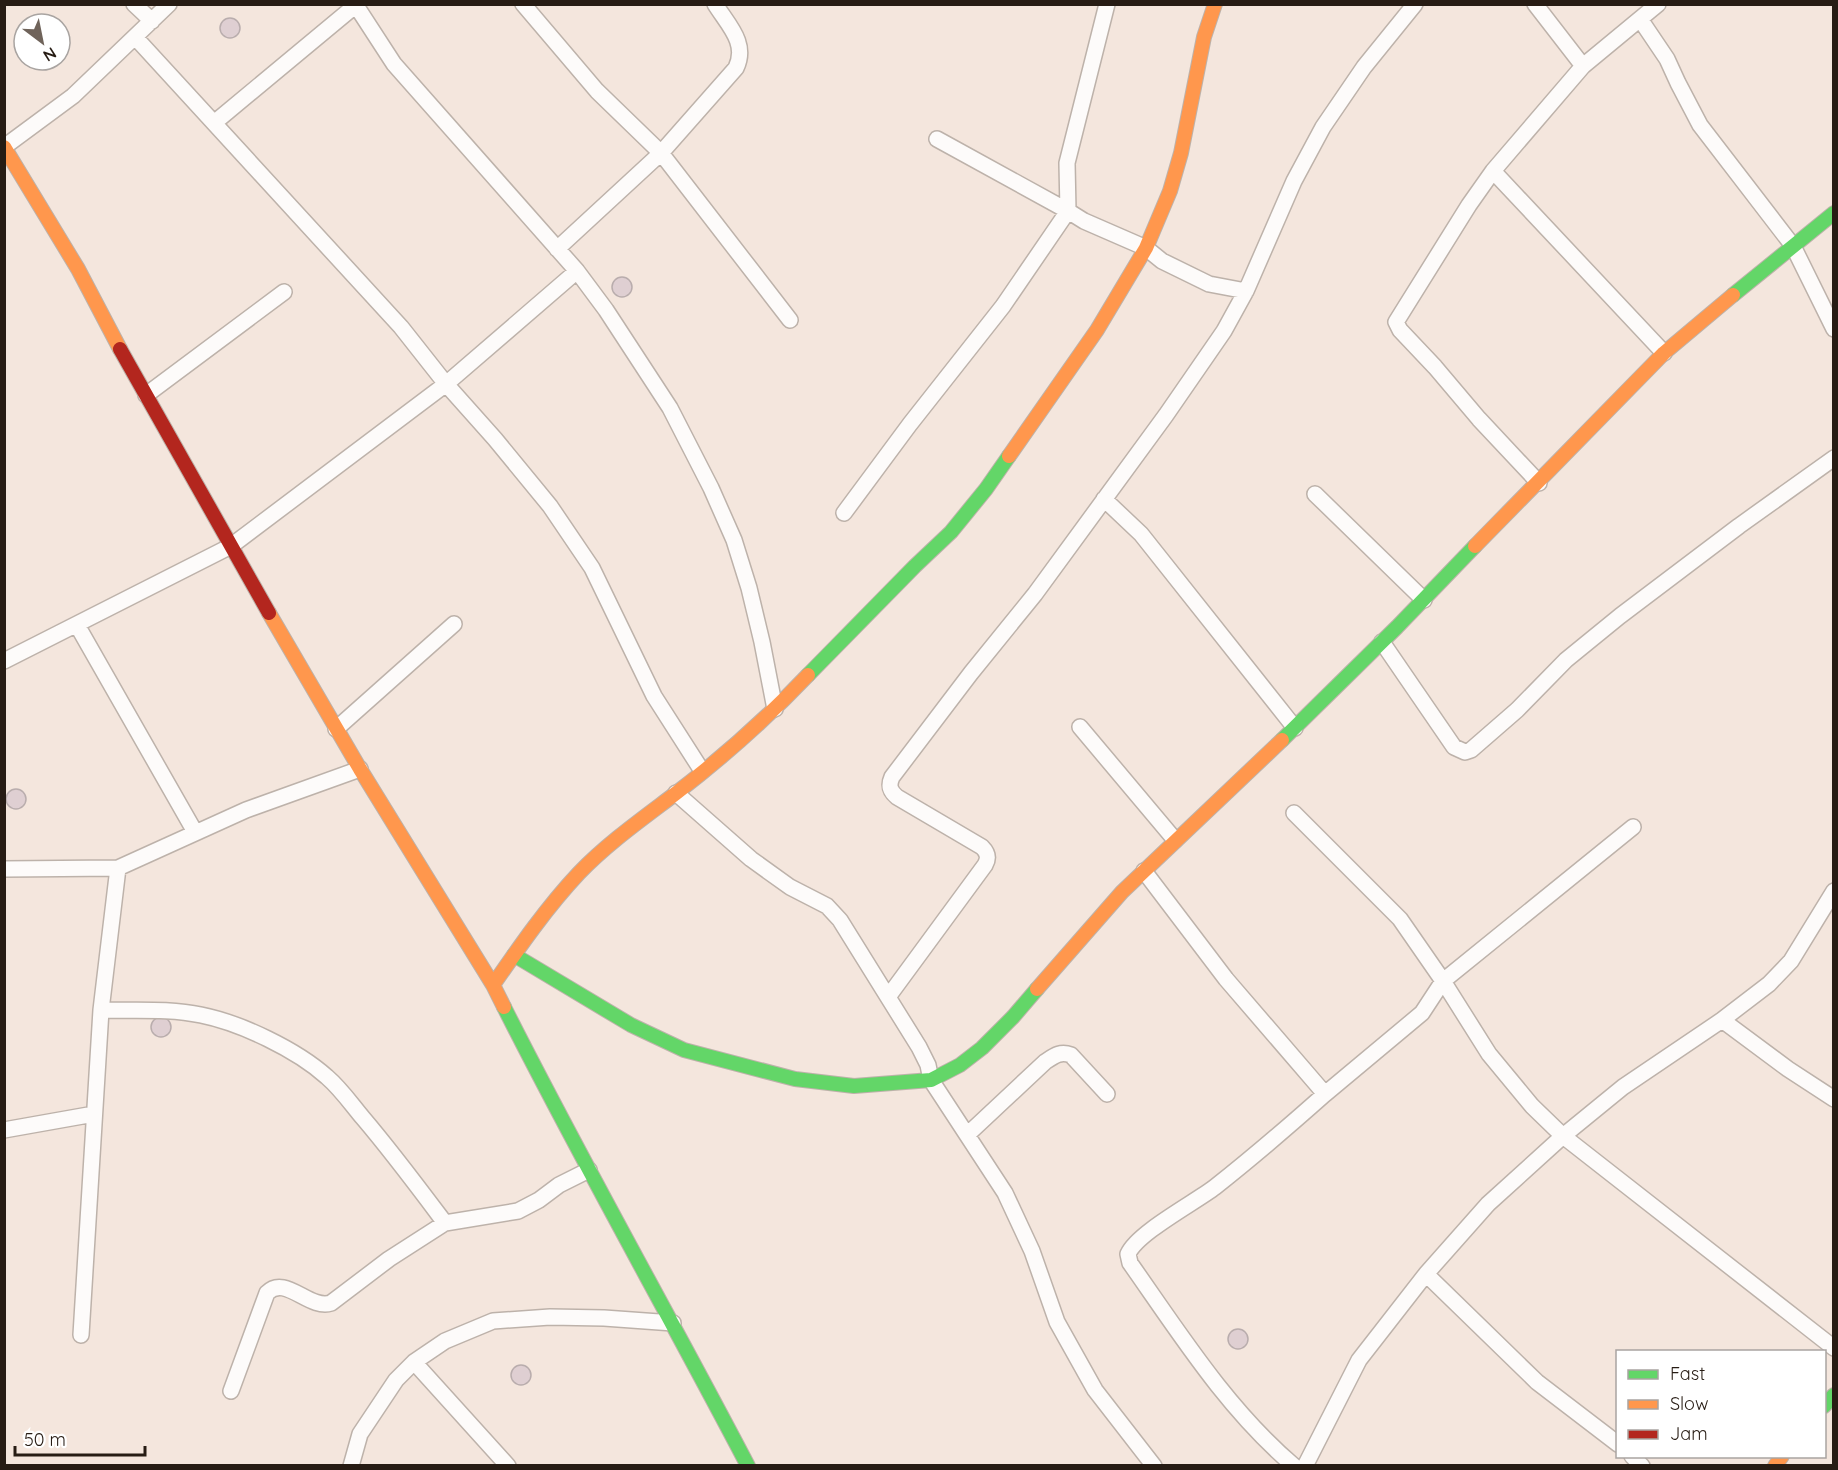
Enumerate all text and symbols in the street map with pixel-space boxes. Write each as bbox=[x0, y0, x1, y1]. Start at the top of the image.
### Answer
north arrow bbox=[12, 12, 72, 72]
text: N bbox=[40, 43, 60, 66]
legend bbox=[1616, 1350, 1826, 1458]
text: Fast bbox=[1670, 1362, 1705, 1385]
text: Slow bbox=[1670, 1392, 1708, 1415]
scale bar bbox=[15, 1419, 146, 1457]
text: Jam bbox=[1670, 1422, 1708, 1445]
text: 50 m bbox=[24, 1428, 66, 1451]

